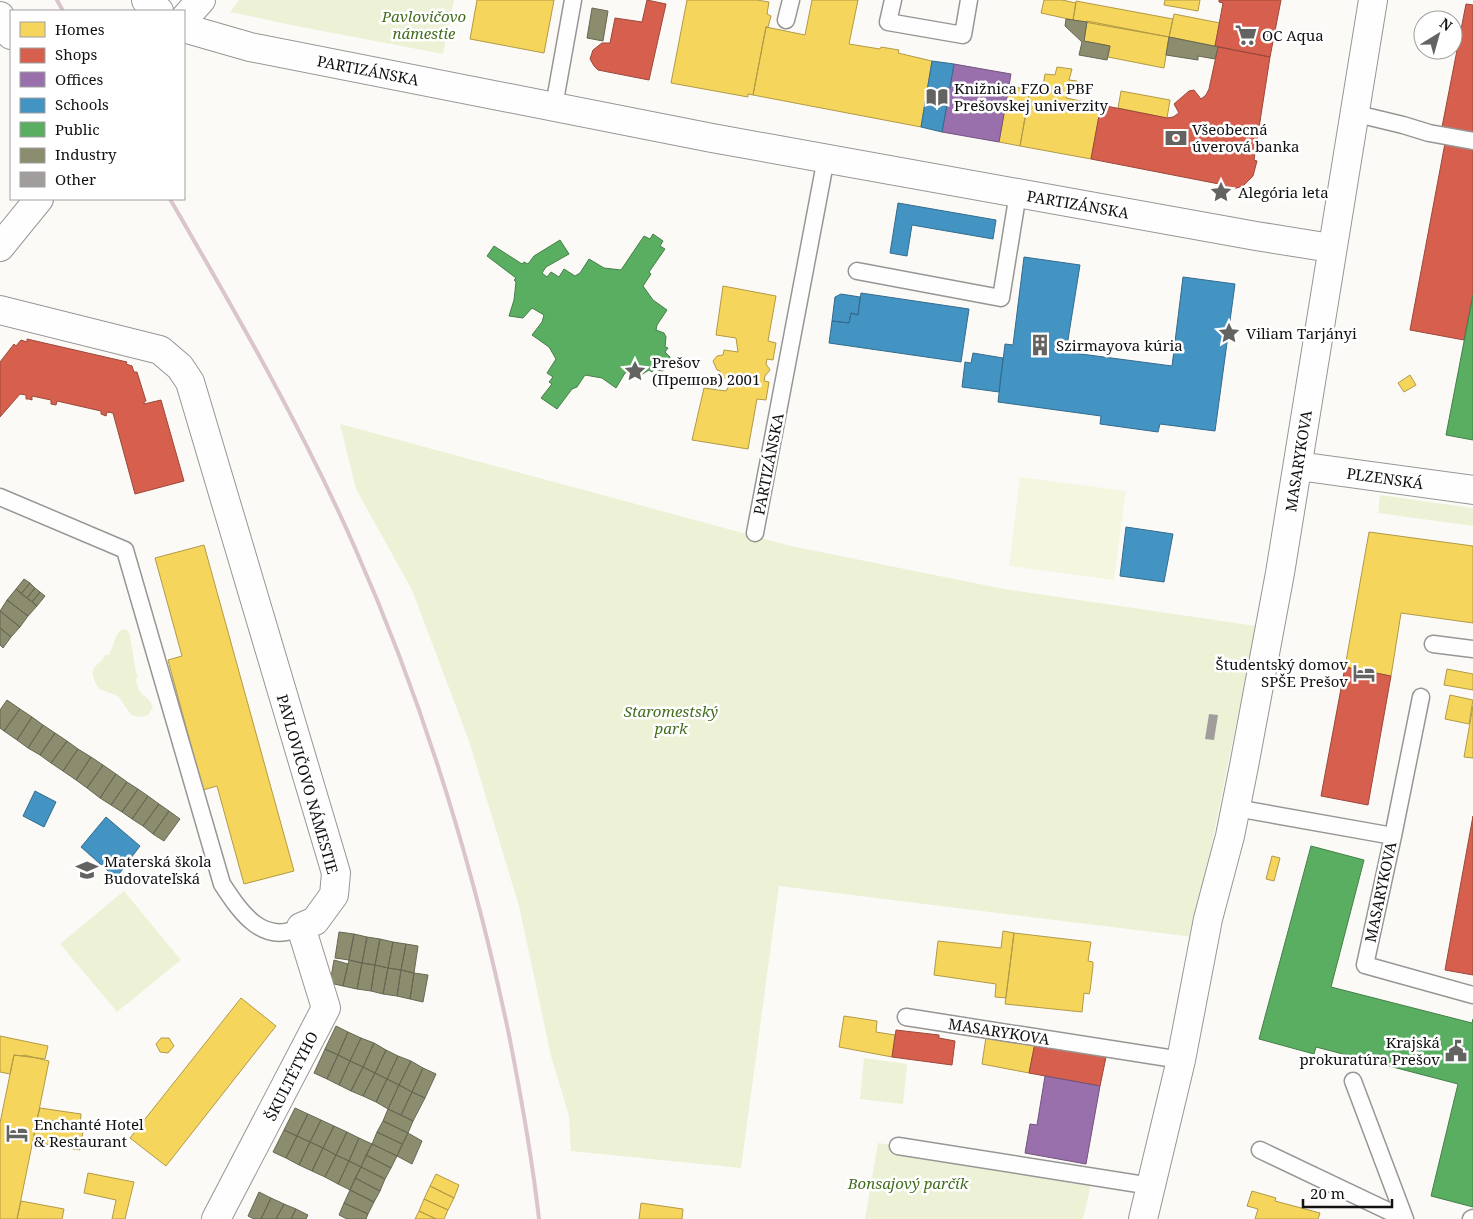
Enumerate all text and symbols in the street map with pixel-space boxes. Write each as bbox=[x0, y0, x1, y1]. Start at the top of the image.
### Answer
park label: Pavlovičovo námestie bbox=[381, 6, 466, 43]
legend bbox=[10, 10, 185, 200]
north arrow bbox=[1413, 10, 1463, 60]
text: N bbox=[1436, 13, 1456, 35]
text: Homes bbox=[55, 19, 105, 39]
supermarket icon: OC Aqua bbox=[1233, 22, 1259, 48]
place label: OC Aqua bbox=[1262, 25, 1324, 45]
text: Shops bbox=[55, 44, 98, 64]
street label: PARTIZÁNSKA bbox=[315, 50, 421, 90]
text: Offices bbox=[55, 69, 104, 89]
place label: Knižnica FZO a PBF Prešovskej univerzity bbox=[954, 78, 1108, 115]
library icon: Knižnica FZO a PBF Prešovskej univerzity bbox=[924, 84, 950, 110]
text: Schools bbox=[55, 94, 109, 114]
text: Public bbox=[55, 119, 100, 139]
place label: Všeobecná úverová banka bbox=[1192, 119, 1300, 156]
bank icon: Všeobecná úverová banka bbox=[1163, 125, 1189, 151]
text: Industry bbox=[55, 144, 117, 164]
text: Other bbox=[55, 169, 96, 189]
place icon: Alegória leta bbox=[1208, 179, 1234, 205]
place label: Alegória leta bbox=[1238, 182, 1329, 202]
street label: PARTIZÁNSKA bbox=[1025, 185, 1131, 223]
place icon: Viliam Tarjányi bbox=[1216, 320, 1242, 346]
place label: Viliam Tarjányi bbox=[1246, 323, 1357, 343]
building icon: Szirmayova kúria bbox=[1027, 332, 1053, 358]
place label: Szirmayova kúria bbox=[1056, 335, 1183, 355]
place label: Prešov (Прешов) 2001 bbox=[652, 352, 760, 389]
place icon: Prešov (Прешов) 2001 bbox=[622, 358, 648, 384]
street label: MASARYKOVA bbox=[1280, 408, 1316, 513]
street label: PARTIZÁNSKA bbox=[748, 411, 788, 517]
street label: PLZENSKÁ bbox=[1345, 463, 1425, 493]
place label: Študentský domov SPŠE Prešov bbox=[1216, 654, 1348, 691]
hotel icon: Študentský domov SPŠE Prešov bbox=[1351, 660, 1377, 686]
street label: PAVLOVIČOVO NÁMESTIE bbox=[273, 692, 343, 876]
park label: Staromestský park bbox=[624, 701, 718, 738]
street label: MASARYKOVA bbox=[1360, 839, 1401, 944]
place label: Materská škola Budovateľská bbox=[104, 851, 212, 888]
school or university icon: Materská škola Budovateľská bbox=[74, 857, 100, 883]
street label: MASARYKOVA bbox=[947, 1013, 1052, 1049]
street label: ŠKULTÉTYHO bbox=[260, 1028, 322, 1124]
place label: Krajská prokuratúra Prešov bbox=[1299, 1032, 1440, 1069]
public building icon: Krajská prokuratúra Prešov bbox=[1443, 1038, 1469, 1064]
place label: Enchanté Hotel & Restaurant bbox=[34, 1114, 144, 1151]
hotel icon: Enchanté Hotel & Restaurant bbox=[4, 1120, 30, 1146]
park label: Bonsajový parčík bbox=[847, 1173, 969, 1193]
scale bar bbox=[1303, 1176, 1392, 1208]
text: 20 m bbox=[1310, 1183, 1345, 1203]

